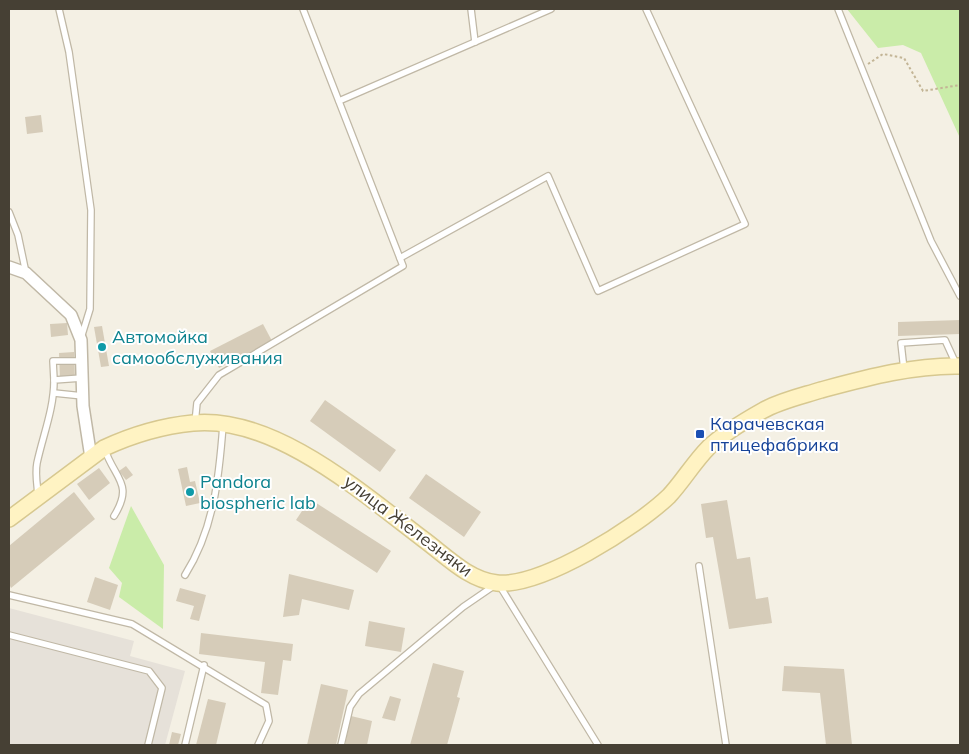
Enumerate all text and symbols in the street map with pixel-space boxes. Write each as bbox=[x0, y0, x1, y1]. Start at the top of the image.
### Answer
place label: Автомойка самообслуживания bbox=[112, 325, 283, 369]
marker: Автомойка самообслуживания bbox=[96, 341, 108, 353]
place label: Карачевская птицефабрика bbox=[710, 412, 839, 456]
marker: Карачевская птицефабрика bbox=[694, 428, 706, 440]
place label: Pandora biospheric lab bbox=[200, 470, 316, 514]
street label: улица Железняки bbox=[339, 470, 477, 582]
marker: Pandora biospheric lab bbox=[184, 486, 196, 498]

